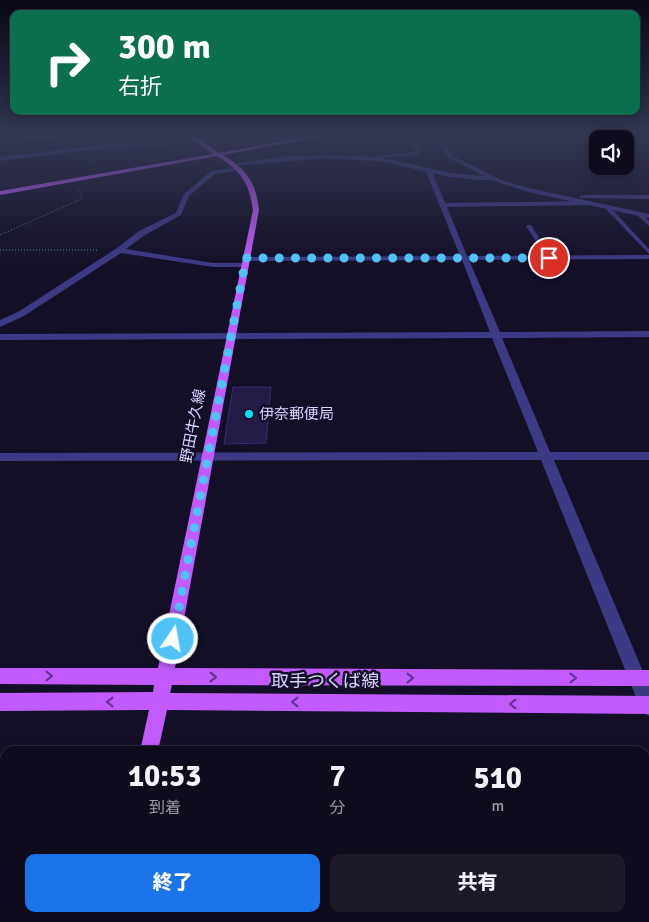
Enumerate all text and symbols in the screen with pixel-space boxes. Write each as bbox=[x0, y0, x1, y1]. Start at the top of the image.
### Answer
text: 300 m bbox=[118, 25, 211, 68]
icon: right bbox=[35, 30, 100, 95]
text: 右折 bbox=[118, 73, 162, 100]
map controls bbox=[589, 130, 634, 175]
button: sound bbox=[589, 130, 634, 175]
pin bbox=[528, 237, 570, 279]
icon: arrive bbox=[535, 244, 563, 272]
street label: 野田牛久線 bbox=[177, 387, 209, 465]
place label: 伊奈郵便局 bbox=[259, 405, 334, 423]
marker: 伊奈郵便局 bbox=[243, 408, 255, 420]
position arrow bbox=[146, 612, 198, 664]
street label: 取手つくば線 bbox=[271, 670, 379, 692]
one-way arrow bbox=[45, 671, 53, 681]
one-way arrow bbox=[209, 672, 217, 683]
one-way arrow bbox=[407, 673, 415, 683]
one-way arrow bbox=[570, 673, 577, 683]
one-way arrow bbox=[106, 696, 114, 707]
one-way arrow bbox=[291, 697, 299, 707]
one-way arrow bbox=[509, 699, 516, 709]
text: 10:53 bbox=[128, 758, 202, 795]
text: 7 bbox=[329, 758, 346, 795]
text: 510 bbox=[473, 760, 522, 797]
text: m bbox=[491, 796, 504, 816]
text: 到着 bbox=[149, 798, 181, 818]
text: 分 bbox=[329, 798, 346, 818]
button: 終了 bbox=[25, 854, 320, 912]
button: 共有 bbox=[330, 854, 625, 912]

